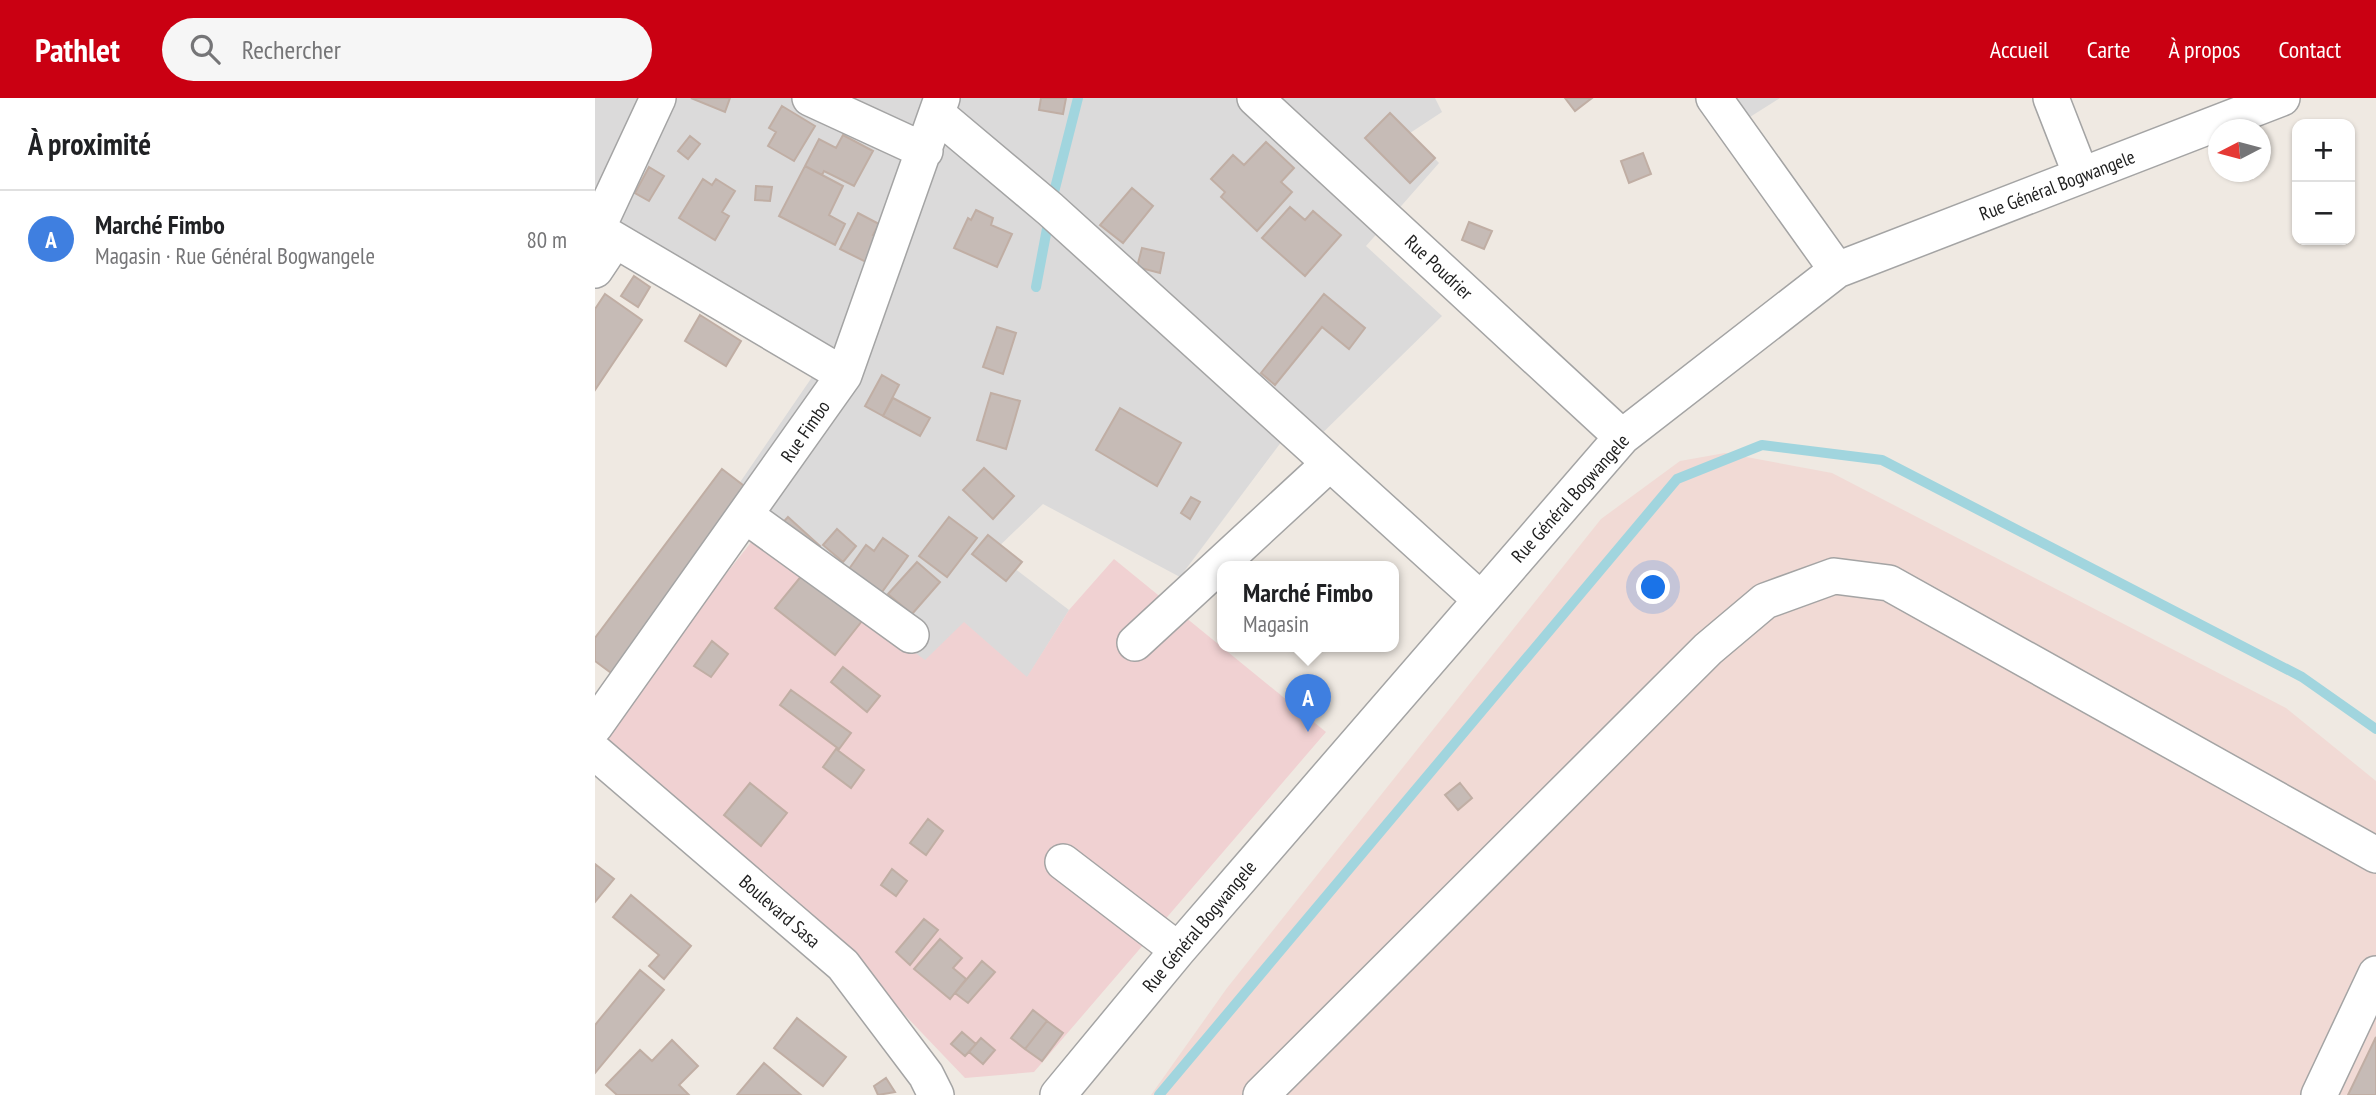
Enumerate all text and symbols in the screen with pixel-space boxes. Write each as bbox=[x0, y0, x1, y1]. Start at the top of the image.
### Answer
search box bbox=[162, 18, 652, 81]
text: Pathlet bbox=[35, 28, 120, 71]
icon: search bbox=[186, 30, 224, 68]
text: Rechercher bbox=[242, 33, 341, 66]
text: Accueil bbox=[1990, 34, 2049, 65]
text: Carte bbox=[2087, 34, 2130, 65]
text: À propos bbox=[2168, 34, 2240, 65]
text: Contact bbox=[2278, 34, 2341, 65]
north arrow bbox=[2208, 119, 2271, 182]
map controls bbox=[2292, 119, 2355, 245]
button: + bbox=[2292, 119, 2355, 182]
text: À proximité bbox=[28, 124, 151, 163]
street label: Rue Général Bogwangele bbox=[1976, 144, 2138, 226]
button: − bbox=[2292, 182, 2355, 245]
text: Marché Fimbo bbox=[95, 208, 225, 241]
text: A bbox=[45, 225, 57, 254]
text: 80 m bbox=[526, 225, 567, 254]
street label: Rue Poudrier bbox=[1400, 229, 1479, 305]
text: Magasin · Rue Général Bogwangele bbox=[95, 241, 375, 270]
street label: Rue Fimbo bbox=[775, 395, 835, 467]
street label: Rue Général Bogwangele bbox=[1506, 429, 1634, 567]
popup bbox=[1217, 561, 1399, 652]
your location bbox=[1636, 570, 1670, 604]
text: Marché Fimbo bbox=[1243, 576, 1373, 609]
text: Magasin bbox=[1243, 609, 1309, 638]
pin: A bbox=[1285, 674, 1331, 732]
street label: Rue Général Bogwangele bbox=[1137, 855, 1261, 997]
street label: Boulevard Sasa bbox=[735, 869, 825, 953]

